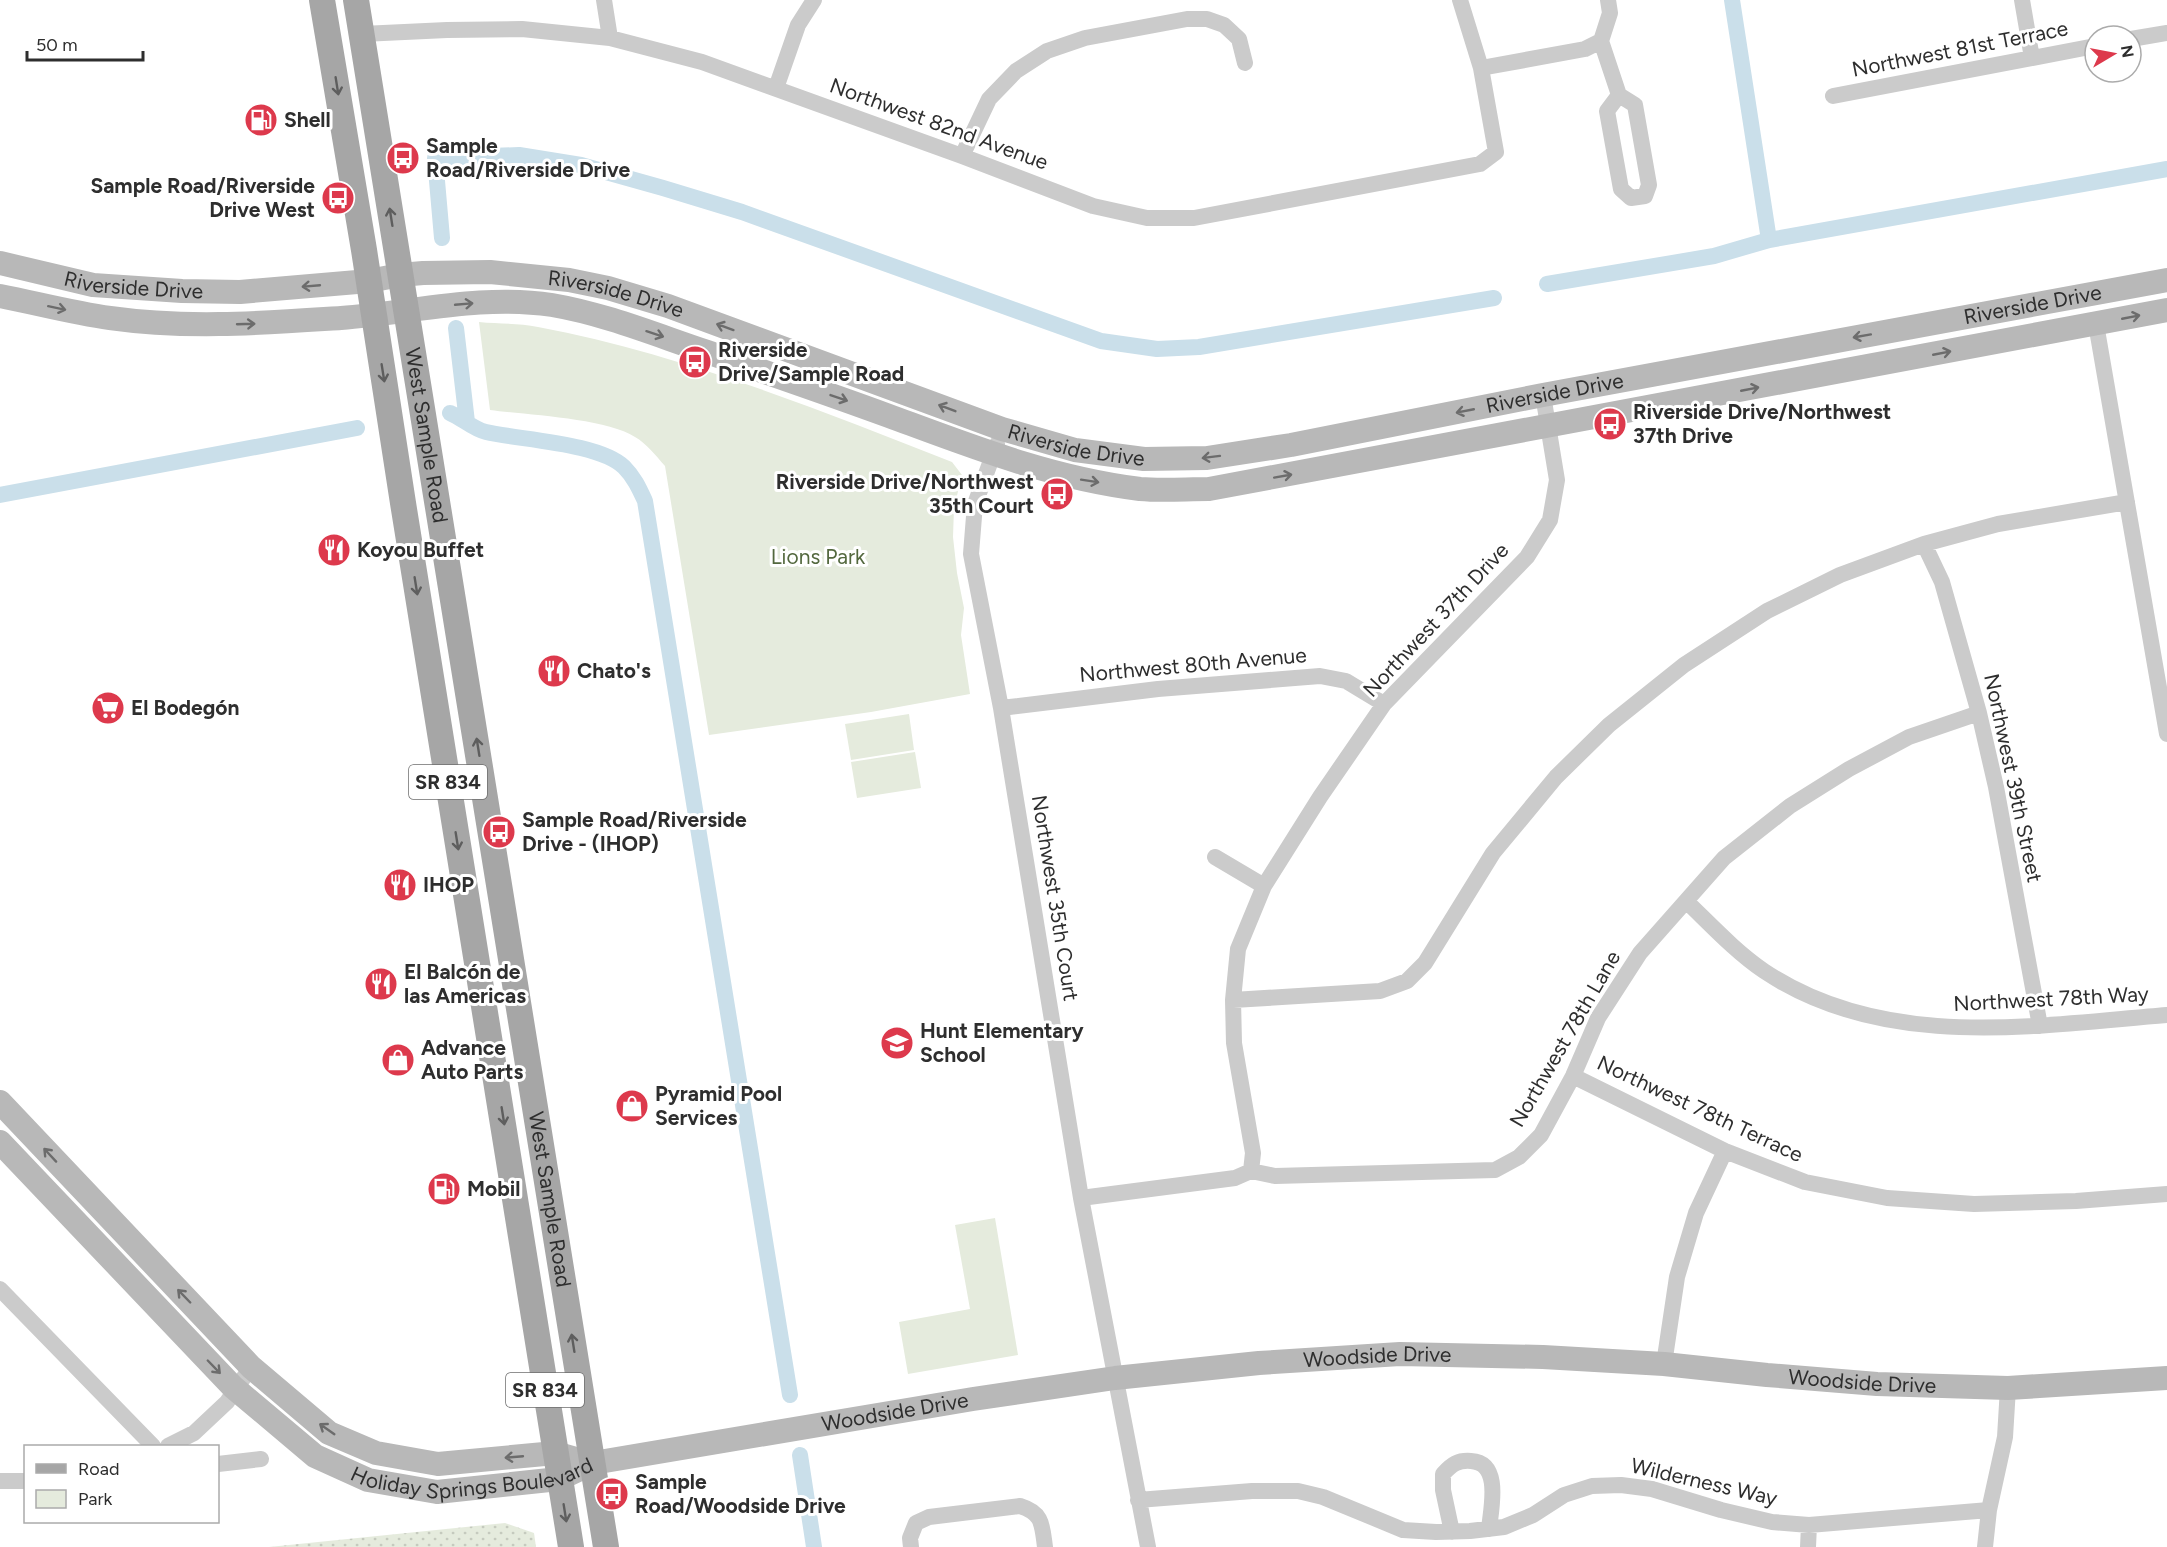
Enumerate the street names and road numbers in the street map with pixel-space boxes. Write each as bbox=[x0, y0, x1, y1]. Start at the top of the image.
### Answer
street label: Northwest 81st Terrace bbox=[1850, 15, 2070, 82]
street label: Northwest 82nd Avenue bbox=[827, 72, 1052, 175]
street label: Riverside Drive bbox=[547, 265, 687, 323]
street label: Riverside Drive bbox=[62, 266, 203, 303]
street label: Riverside Drive bbox=[1962, 279, 2103, 329]
street label: West Sample Road bbox=[400, 346, 453, 525]
street label: Riverside Drive bbox=[1484, 367, 1625, 418]
street label: Riverside Drive bbox=[1005, 418, 1146, 471]
street label: Northwest 37th Drive bbox=[1358, 537, 1514, 702]
street label: Northwest 80th Avenue bbox=[1078, 642, 1308, 687]
street label: Northwest 39th Street bbox=[1979, 671, 2048, 885]
road number: SR 834 bbox=[409, 765, 487, 799]
street label: Northwest 35th Court bbox=[1027, 793, 1084, 1003]
street label: Northwest 78th Lane bbox=[1504, 946, 1625, 1131]
street label: Northwest 78th Way bbox=[1953, 981, 2149, 1016]
street label: Northwest 78th Terrace bbox=[1593, 1050, 1807, 1167]
street label: West Sample Road bbox=[524, 1110, 577, 1289]
street label: Woodside Drive bbox=[1303, 1341, 1452, 1372]
street label: Woodside Drive bbox=[1787, 1364, 1937, 1398]
road number: SR 834 bbox=[506, 1373, 584, 1407]
street label: Woodside Drive bbox=[820, 1387, 970, 1436]
street label: Holiday Springs Boulevard bbox=[347, 1452, 597, 1504]
street label: Wilderness Way bbox=[1629, 1453, 1780, 1510]

